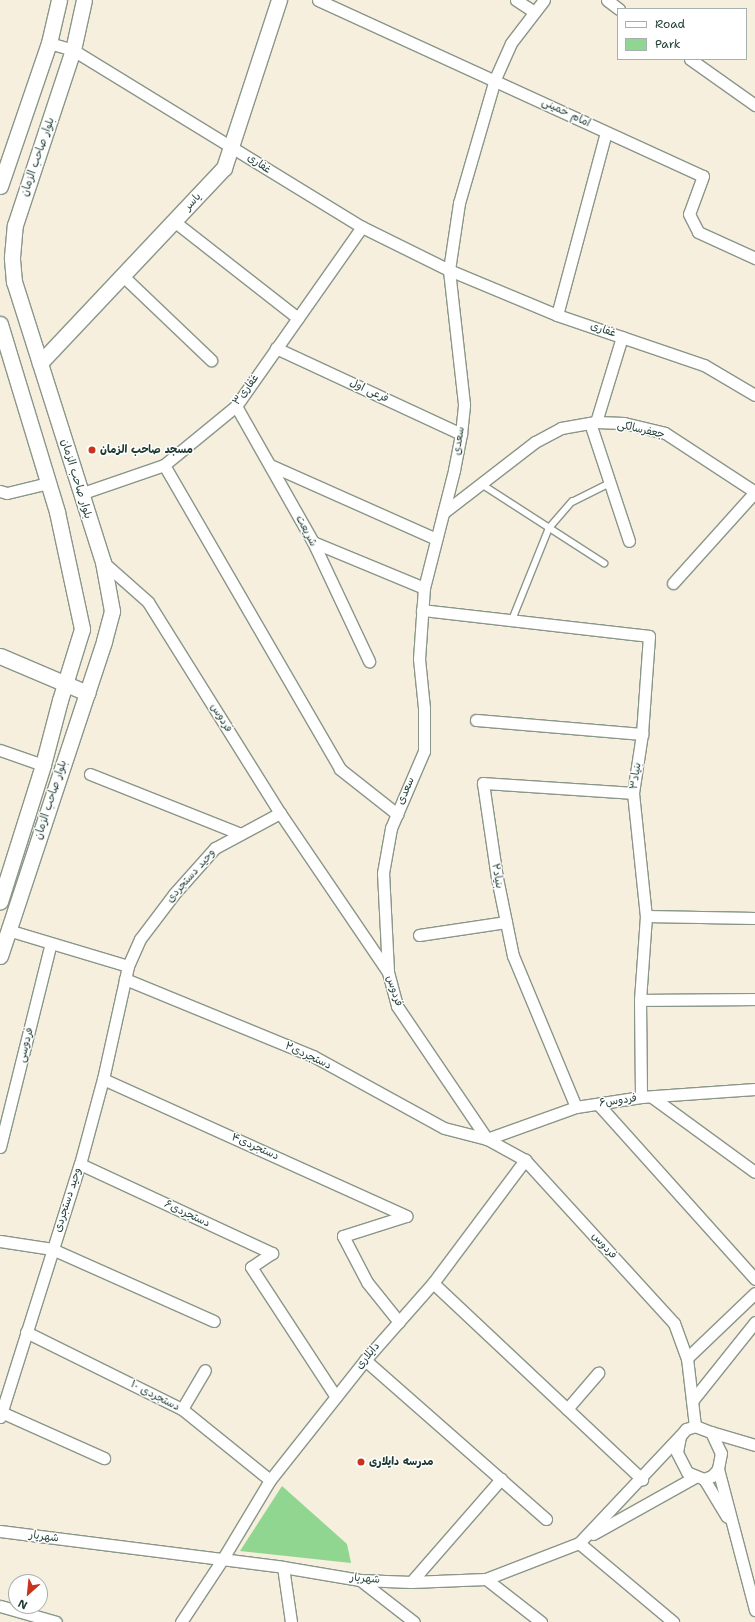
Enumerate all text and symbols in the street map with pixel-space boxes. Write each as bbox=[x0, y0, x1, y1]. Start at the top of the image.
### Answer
legend bbox=[617, 8, 747, 60]
text: Road bbox=[655, 16, 685, 32]
text: Park bbox=[655, 36, 681, 52]
street label: امام خمینی bbox=[539, 96, 593, 130]
street label: بلوار صاحب الزمان bbox=[18, 116, 58, 198]
street label: غفاری bbox=[244, 151, 274, 177]
street label: یاسر bbox=[182, 190, 204, 214]
street label: غفاری bbox=[588, 319, 618, 341]
street label: غفاری۳ bbox=[230, 372, 262, 408]
street label: فرعی اول bbox=[347, 376, 391, 406]
street label: جعفرسالکی bbox=[616, 418, 666, 442]
street label: سعدی bbox=[450, 426, 468, 456]
street label: بلوار صاحب الزمان bbox=[58, 437, 94, 521]
place label: مسجد صاحب الزمان bbox=[100, 443, 193, 457]
marker: مسجد صاحب الزمان bbox=[87, 445, 97, 455]
street label: شریعت bbox=[292, 513, 320, 549]
street label: فردوس bbox=[207, 701, 235, 735]
street label: بلوار صاحب الزمان bbox=[32, 759, 70, 841]
street label: بنیاد۳ bbox=[628, 762, 644, 790]
street label: سعدی bbox=[394, 775, 418, 807]
street label: وحید دستجردی bbox=[164, 847, 218, 905]
street label: بنیاد۲ bbox=[488, 862, 506, 890]
street label: فردوس bbox=[383, 974, 405, 1008]
street label: فردوسی bbox=[15, 1026, 37, 1064]
street label: دستجردی۲ bbox=[283, 1039, 333, 1073]
street label: فردوس۶ bbox=[598, 1092, 638, 1110]
street label: دستجردی۴ bbox=[229, 1131, 281, 1163]
street label: وحید دستجردی bbox=[51, 1166, 85, 1234]
street label: دستجردی۶ bbox=[162, 1198, 212, 1230]
street label: فردوس bbox=[589, 1230, 619, 1262]
street label: دایلاری bbox=[353, 1340, 383, 1372]
street label: دستجردی ۱۰ bbox=[128, 1378, 182, 1414]
place label: مدرسه دایلاری bbox=[369, 1455, 434, 1469]
marker: مدرسه دایلاری bbox=[356, 1457, 366, 1467]
street label: شهریار bbox=[28, 1529, 60, 1545]
street label: شهریار bbox=[350, 1571, 380, 1587]
north arrow bbox=[8, 1574, 48, 1614]
text: N bbox=[15, 1596, 30, 1613]

